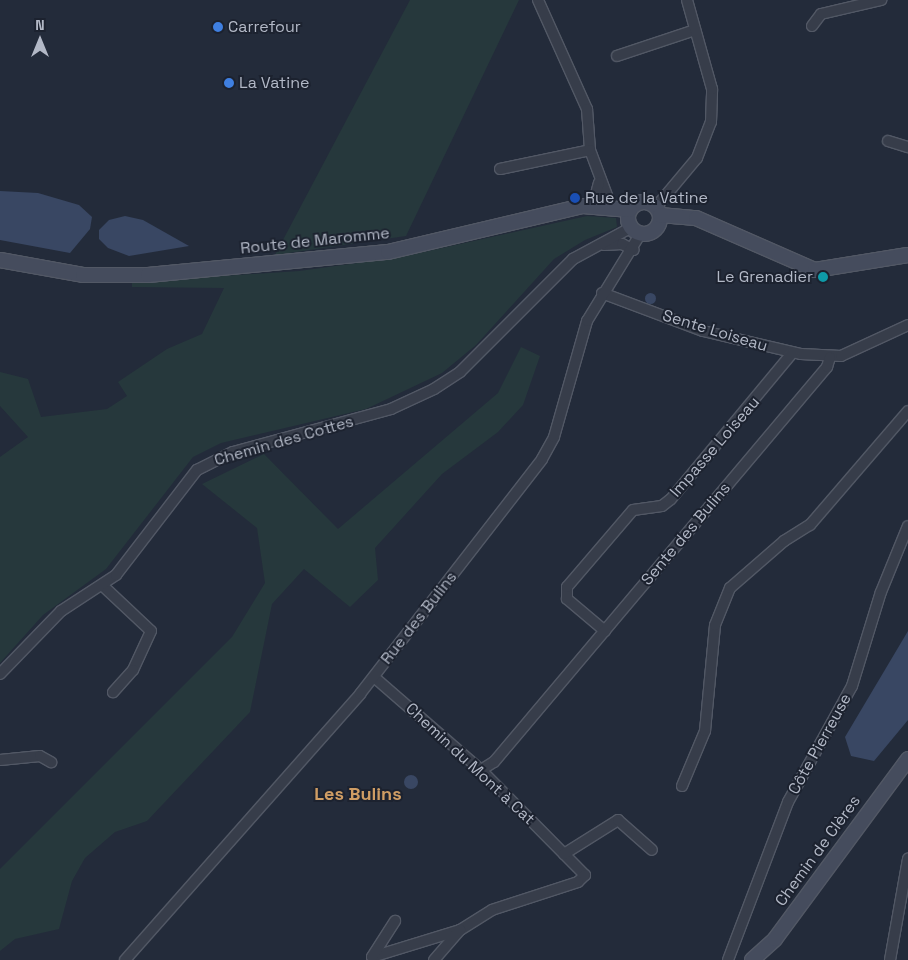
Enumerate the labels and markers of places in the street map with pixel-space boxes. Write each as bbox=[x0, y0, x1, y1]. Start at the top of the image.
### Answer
place label: Carrefour bbox=[228, 17, 301, 37]
marker: Carrefour bbox=[212, 21, 224, 33]
place label: La Vatine bbox=[239, 73, 310, 93]
marker: La Vatine bbox=[223, 77, 235, 89]
place label: Rue de la Vatine bbox=[585, 188, 708, 208]
marker: Rue de la Vatine bbox=[569, 192, 581, 204]
place label: Le Grenadier bbox=[716, 267, 813, 287]
marker: Le Grenadier bbox=[817, 271, 829, 283]

